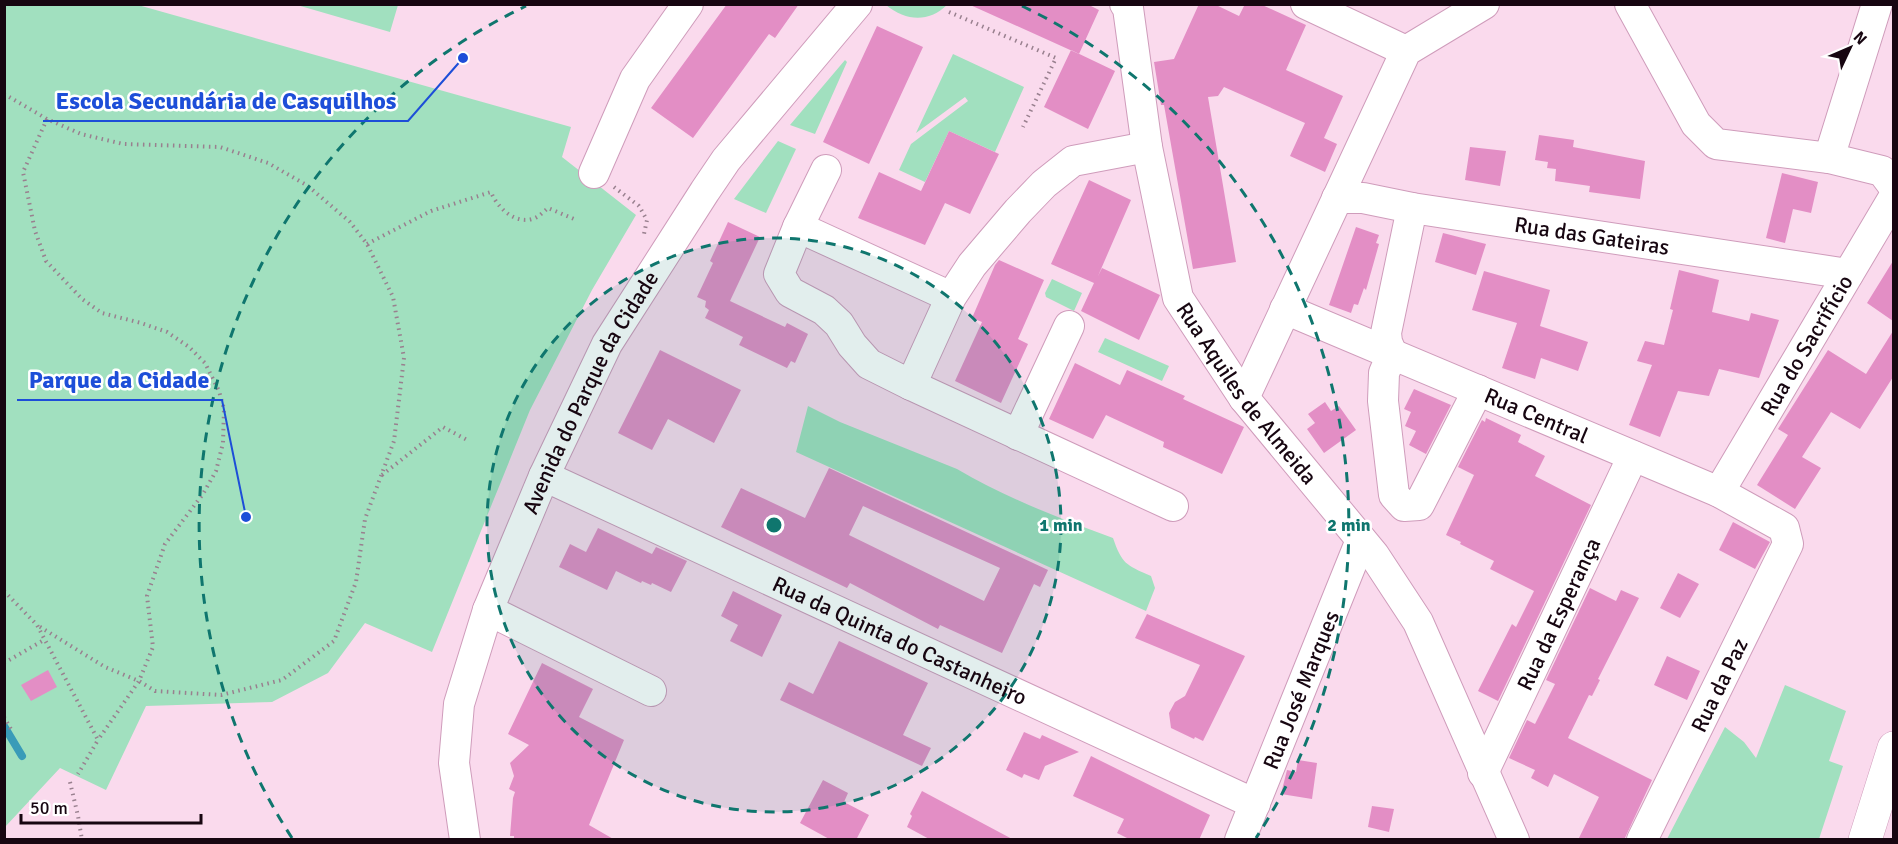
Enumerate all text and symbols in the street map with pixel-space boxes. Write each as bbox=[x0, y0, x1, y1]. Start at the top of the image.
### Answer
north arrow bbox=[1820, 18, 1880, 78]
text: N bbox=[1849, 27, 1871, 49]
callout: Escola Secundária de Casquilhos bbox=[43, 79, 408, 121]
text: Escola Secundária de Casquilhos bbox=[56, 86, 397, 116]
street label: Rua das Gateiras bbox=[1513, 211, 1671, 261]
street label: Avenida do Parque da Cidade bbox=[517, 266, 664, 518]
street label: Rua do Sacrifício bbox=[1754, 270, 1859, 420]
street label: Rua Aquiles de Almeida bbox=[1170, 297, 1323, 490]
callout: Parque da Cidade bbox=[17, 358, 222, 400]
text: Parque da Cidade bbox=[29, 365, 209, 395]
street label: Rua Central bbox=[1480, 382, 1592, 449]
text: 1 min bbox=[1039, 514, 1083, 536]
text: 2 min bbox=[1327, 514, 1371, 536]
centre of rings bbox=[764, 515, 784, 535]
street label: Rua da Esperança bbox=[1511, 533, 1606, 695]
street label: Rua da Quinta do Castanheiro bbox=[768, 570, 1031, 711]
street label: Rua José Marques bbox=[1257, 607, 1345, 773]
street label: Rua da Paz bbox=[1685, 634, 1754, 737]
scale bar bbox=[21, 787, 201, 825]
text: 50 m bbox=[30, 797, 68, 819]

